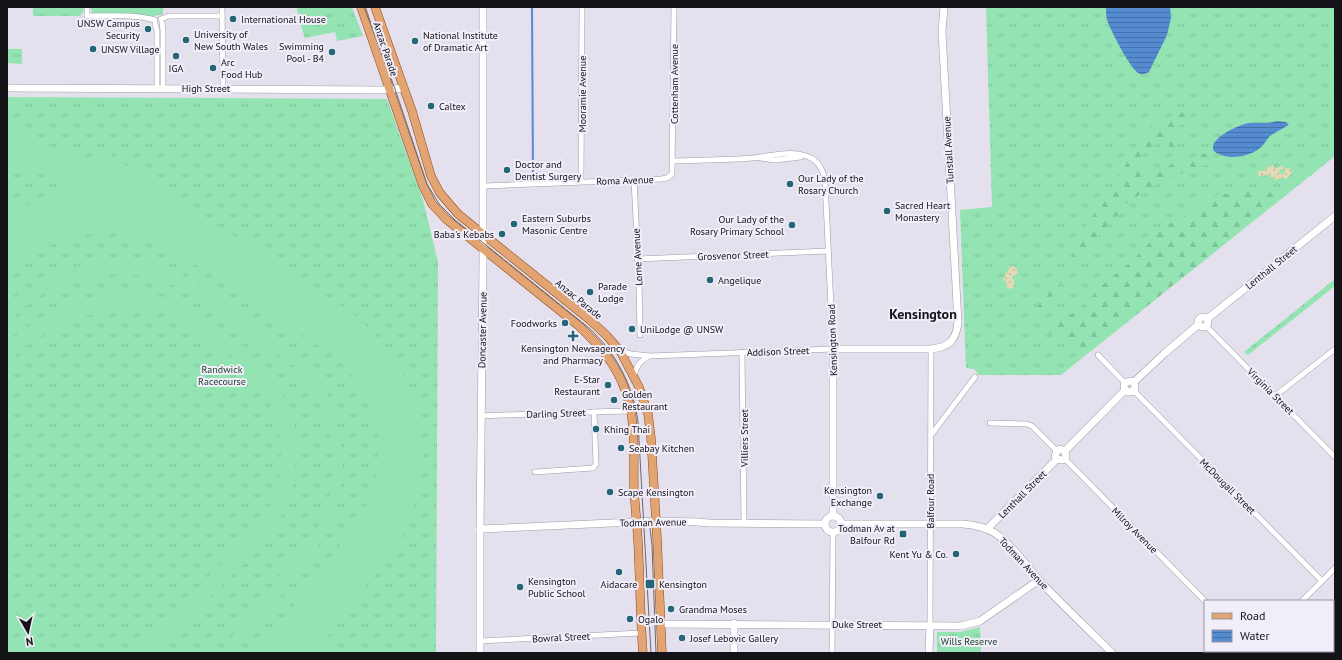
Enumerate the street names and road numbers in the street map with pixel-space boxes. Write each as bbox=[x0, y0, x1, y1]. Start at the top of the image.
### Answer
street label: Anzac Parade bbox=[370, 20, 401, 78]
street label: Cottenham Avenue bbox=[668, 44, 681, 124]
street label: Mooramie Avenue bbox=[576, 56, 589, 132]
street label: High Street bbox=[182, 82, 231, 95]
street label: Tunstall Avenue bbox=[940, 116, 957, 184]
street label: Roma Avenue bbox=[596, 173, 654, 188]
street label: Lorne Avenue bbox=[630, 228, 645, 286]
street label: Lenthall Street bbox=[1243, 242, 1300, 292]
street label: Grosvenor Street bbox=[697, 248, 769, 263]
street label: Anzac Parade bbox=[553, 276, 605, 322]
street label: Doncaster Avenue bbox=[475, 292, 490, 368]
street label: Kensington Road bbox=[825, 304, 840, 376]
street label: Addison Street bbox=[747, 344, 810, 359]
street label: Virginia Street bbox=[1244, 364, 1297, 418]
street label: Darling Street bbox=[526, 406, 587, 421]
street label: Villiers Street bbox=[738, 409, 751, 468]
street label: McDougall Street bbox=[1197, 456, 1259, 518]
street label: Lenthall Street bbox=[995, 467, 1050, 521]
street label: Balfour Road bbox=[924, 474, 937, 528]
street label: Milroy Avenue bbox=[1109, 505, 1160, 556]
street label: Todman Avenue bbox=[619, 515, 687, 530]
street label: Todman Avenue bbox=[996, 534, 1051, 592]
street label: Duke Street bbox=[832, 618, 883, 631]
street label: Bowral Street bbox=[532, 629, 591, 646]

